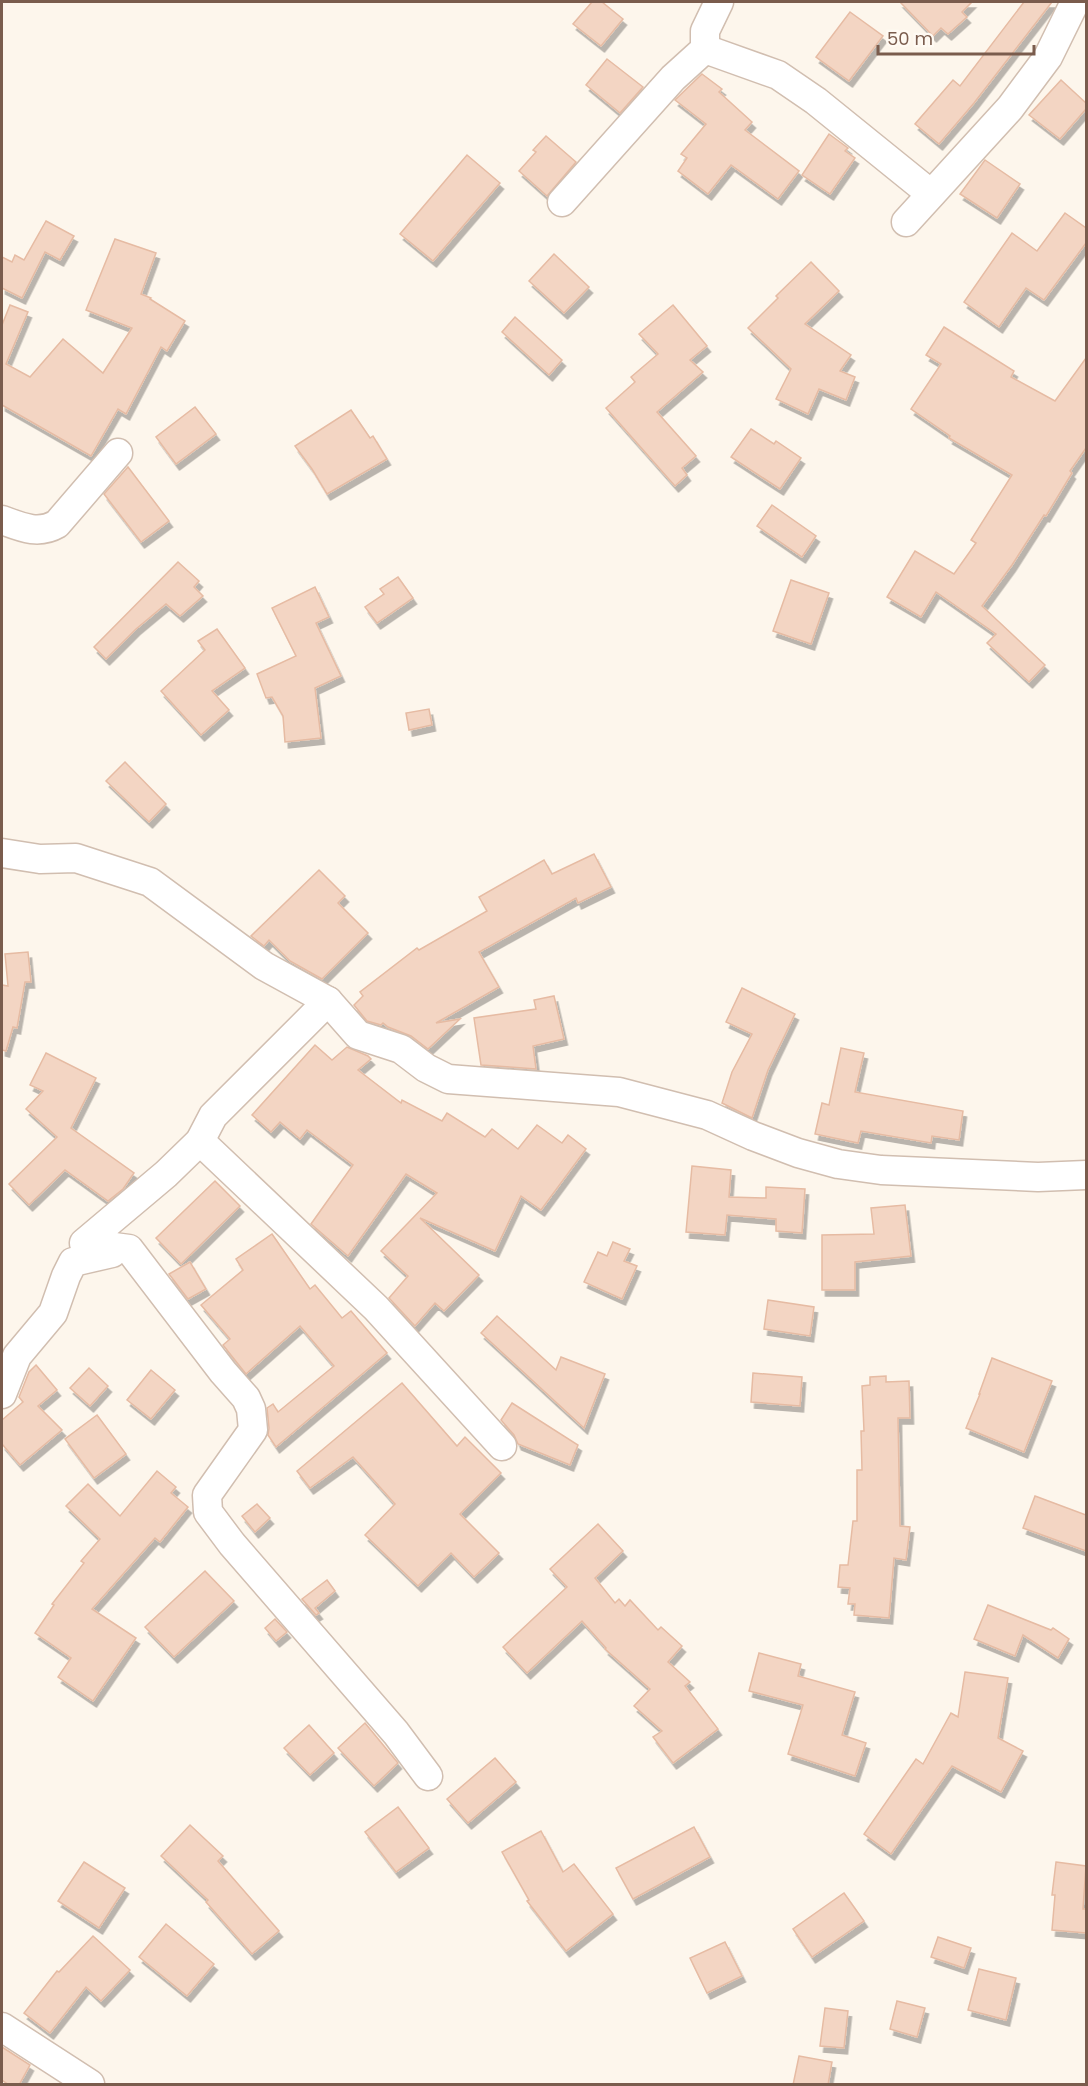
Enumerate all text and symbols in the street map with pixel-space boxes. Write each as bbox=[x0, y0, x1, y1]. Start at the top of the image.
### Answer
scale bar bbox=[878, 18, 1034, 56]
text: 50 m bbox=[887, 26, 933, 51]

